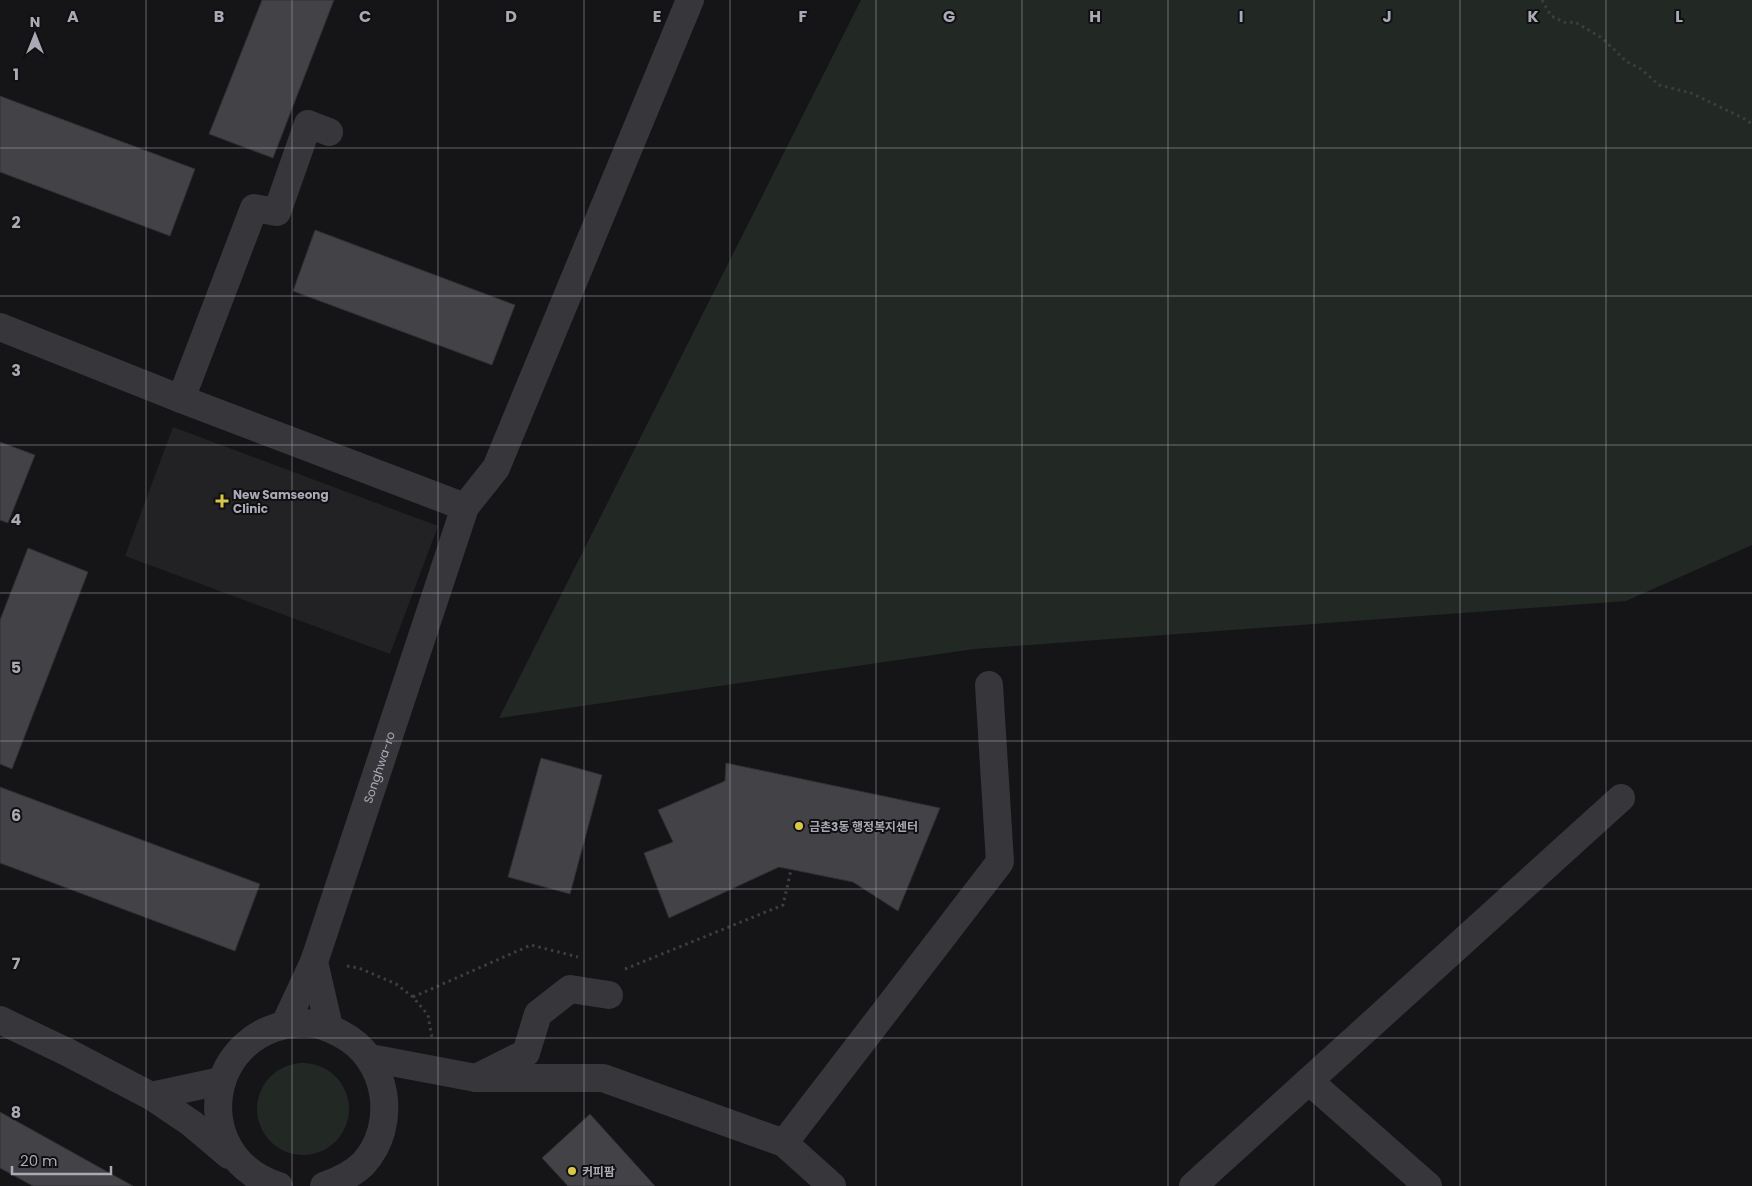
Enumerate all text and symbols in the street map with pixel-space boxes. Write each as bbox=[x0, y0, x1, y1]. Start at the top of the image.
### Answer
text: A bbox=[67, 5, 79, 28]
text: B bbox=[214, 5, 224, 28]
text: C bbox=[359, 5, 371, 28]
text: D bbox=[505, 5, 517, 28]
text: E bbox=[653, 5, 661, 28]
text: F bbox=[799, 5, 808, 28]
text: G bbox=[943, 5, 955, 28]
text: H bbox=[1089, 5, 1101, 28]
text: I bbox=[1239, 5, 1243, 28]
text: J bbox=[1382, 5, 1392, 28]
text: K bbox=[1527, 5, 1539, 28]
text: L bbox=[1675, 5, 1683, 28]
north arrow bbox=[10, 10, 60, 60]
text: N bbox=[30, 12, 40, 32]
text: 1 bbox=[13, 63, 19, 86]
text: 2 bbox=[11, 211, 21, 234]
text: 3 bbox=[11, 359, 21, 382]
place label: New Samseong Clinic bbox=[233, 486, 329, 517]
marker: New Samseong Clinic bbox=[215, 494, 229, 508]
text: 4 bbox=[11, 508, 22, 531]
text: 5 bbox=[11, 656, 21, 679]
street label: Songhwa-ro bbox=[359, 729, 399, 805]
text: 6 bbox=[11, 804, 21, 827]
place label: 금촌3동 행정복지센터 bbox=[809, 818, 918, 835]
marker: 금촌3동 행정복지센터 bbox=[793, 820, 805, 832]
text: 7 bbox=[12, 952, 21, 975]
text: 8 bbox=[11, 1101, 21, 1124]
scale bar bbox=[12, 1144, 111, 1176]
text: 20 m bbox=[20, 1150, 58, 1171]
place label: 커피팜 bbox=[582, 1163, 615, 1180]
marker: 커피팜 bbox=[566, 1165, 578, 1177]

